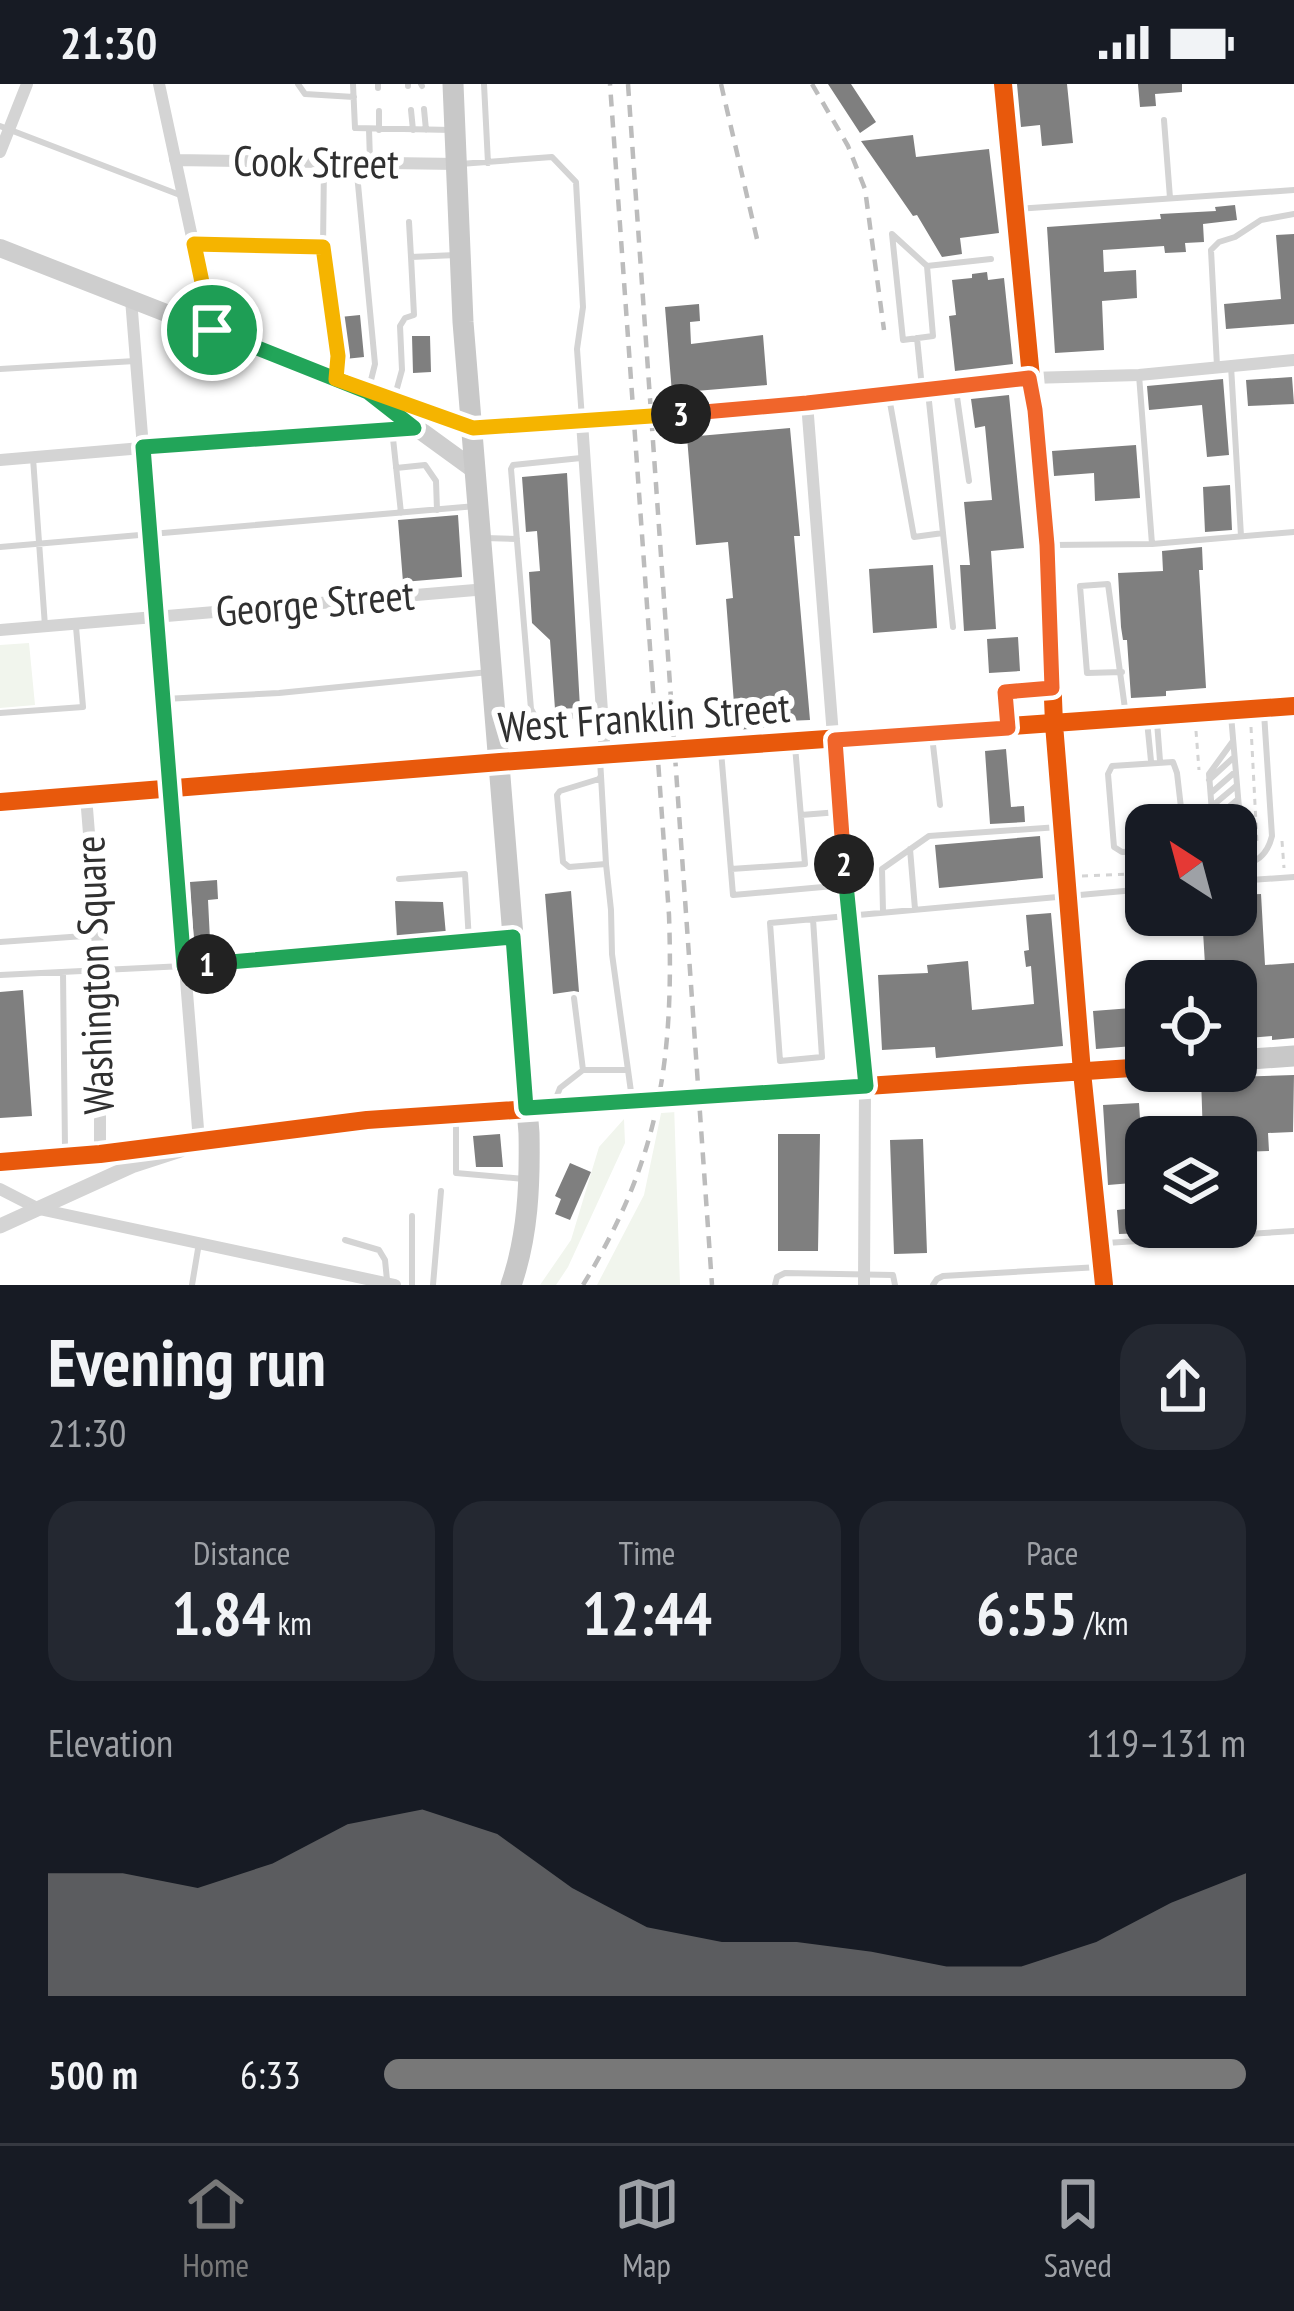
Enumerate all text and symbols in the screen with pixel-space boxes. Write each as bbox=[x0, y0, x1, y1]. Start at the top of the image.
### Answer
text: 21:30 bbox=[60, 13, 157, 71]
street label: Cook Street bbox=[233, 133, 400, 190]
pin bbox=[161, 279, 263, 381]
icon: arrive bbox=[179, 297, 245, 363]
pin: 3 bbox=[651, 384, 711, 444]
text: 3 bbox=[673, 392, 689, 435]
street label: George Street bbox=[214, 566, 417, 639]
street label: West Franklin Street bbox=[496, 679, 792, 754]
north arrow bbox=[1125, 804, 1257, 936]
map controls bbox=[1125, 804, 1257, 1248]
pin: 2 bbox=[814, 834, 874, 894]
street label: Washington Square bbox=[61, 835, 126, 1115]
text: 2 bbox=[836, 842, 852, 885]
pin: 1 bbox=[177, 934, 237, 994]
text: 1 bbox=[199, 942, 215, 985]
button: locate bbox=[1125, 960, 1257, 1092]
button: layers bbox=[1125, 1116, 1257, 1248]
text: Evening run bbox=[48, 1319, 326, 1404]
button: share bbox=[1120, 1324, 1246, 1450]
text: 21:30 bbox=[48, 1407, 126, 1458]
text: Distance bbox=[193, 1531, 290, 1574]
text: Time bbox=[618, 1531, 676, 1574]
text: Pace bbox=[1026, 1531, 1078, 1574]
text: 1.84 bbox=[172, 1574, 270, 1652]
text: 12:44 bbox=[582, 1574, 712, 1652]
text: 6:55 bbox=[976, 1574, 1077, 1652]
text: km bbox=[270, 1601, 312, 1644]
text: /km bbox=[1077, 1601, 1128, 1644]
text: Elevation bbox=[48, 1717, 173, 1768]
text: 119–131 m bbox=[1086, 1717, 1246, 1768]
text: 500 m bbox=[48, 2049, 138, 2100]
text: 6:33 bbox=[240, 2049, 301, 2100]
tab: Home bbox=[182, 2171, 249, 2286]
tab: Map bbox=[614, 2171, 680, 2286]
tab: Saved bbox=[1044, 2171, 1112, 2286]

